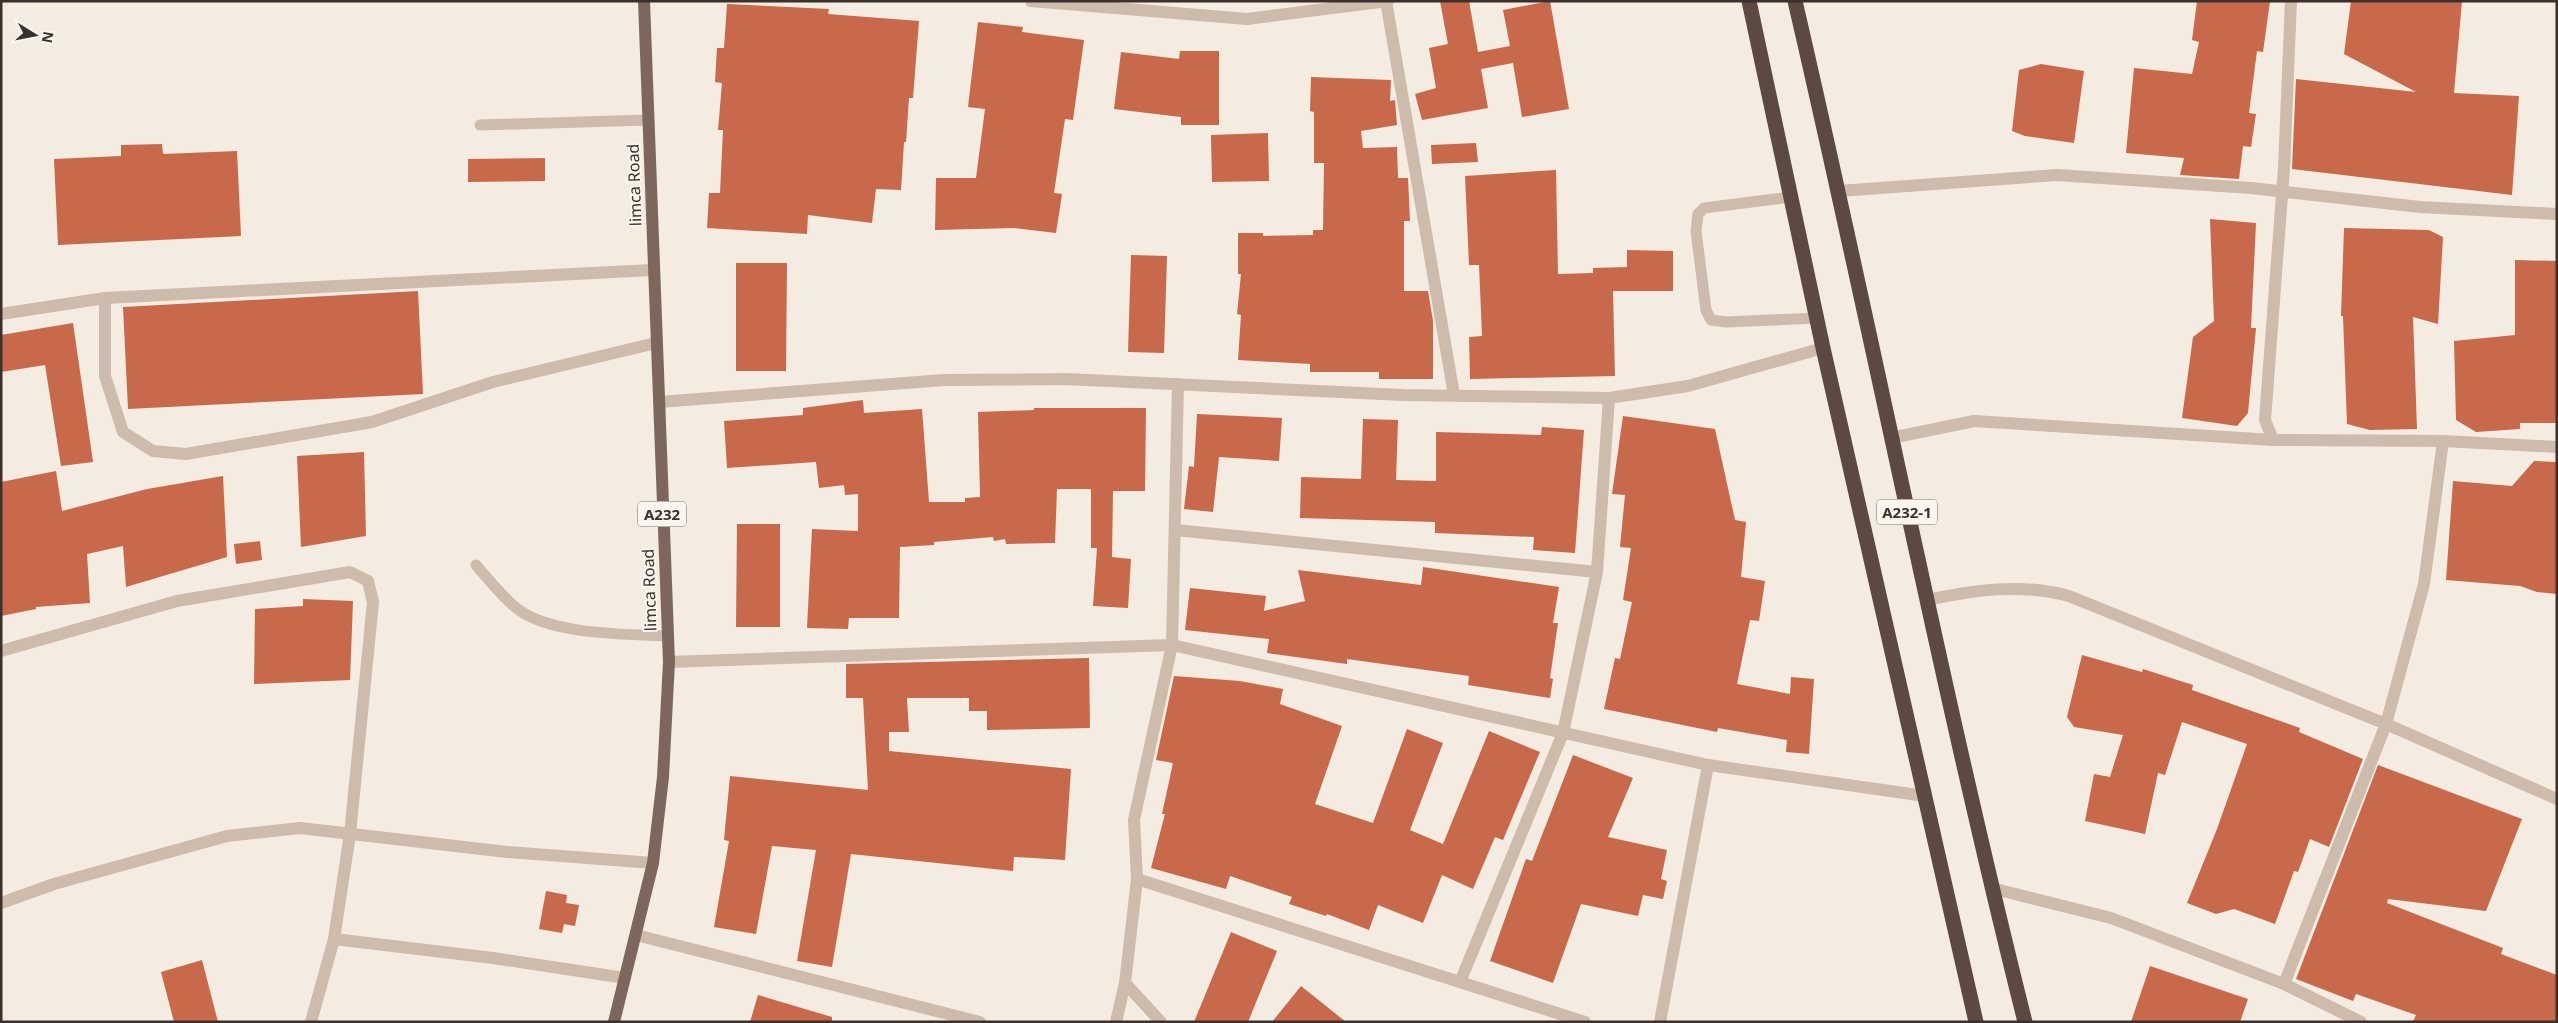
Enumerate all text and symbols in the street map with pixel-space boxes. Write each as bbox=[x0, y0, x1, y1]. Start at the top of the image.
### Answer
north arrow bbox=[10, 10, 60, 60]
text: N bbox=[38, 30, 59, 45]
street label: limca Road bbox=[622, 143, 646, 227]
road number: A232-1 bbox=[1877, 500, 1937, 524]
road number: A232 bbox=[638, 502, 686, 526]
street label: limca Road bbox=[637, 548, 661, 632]

